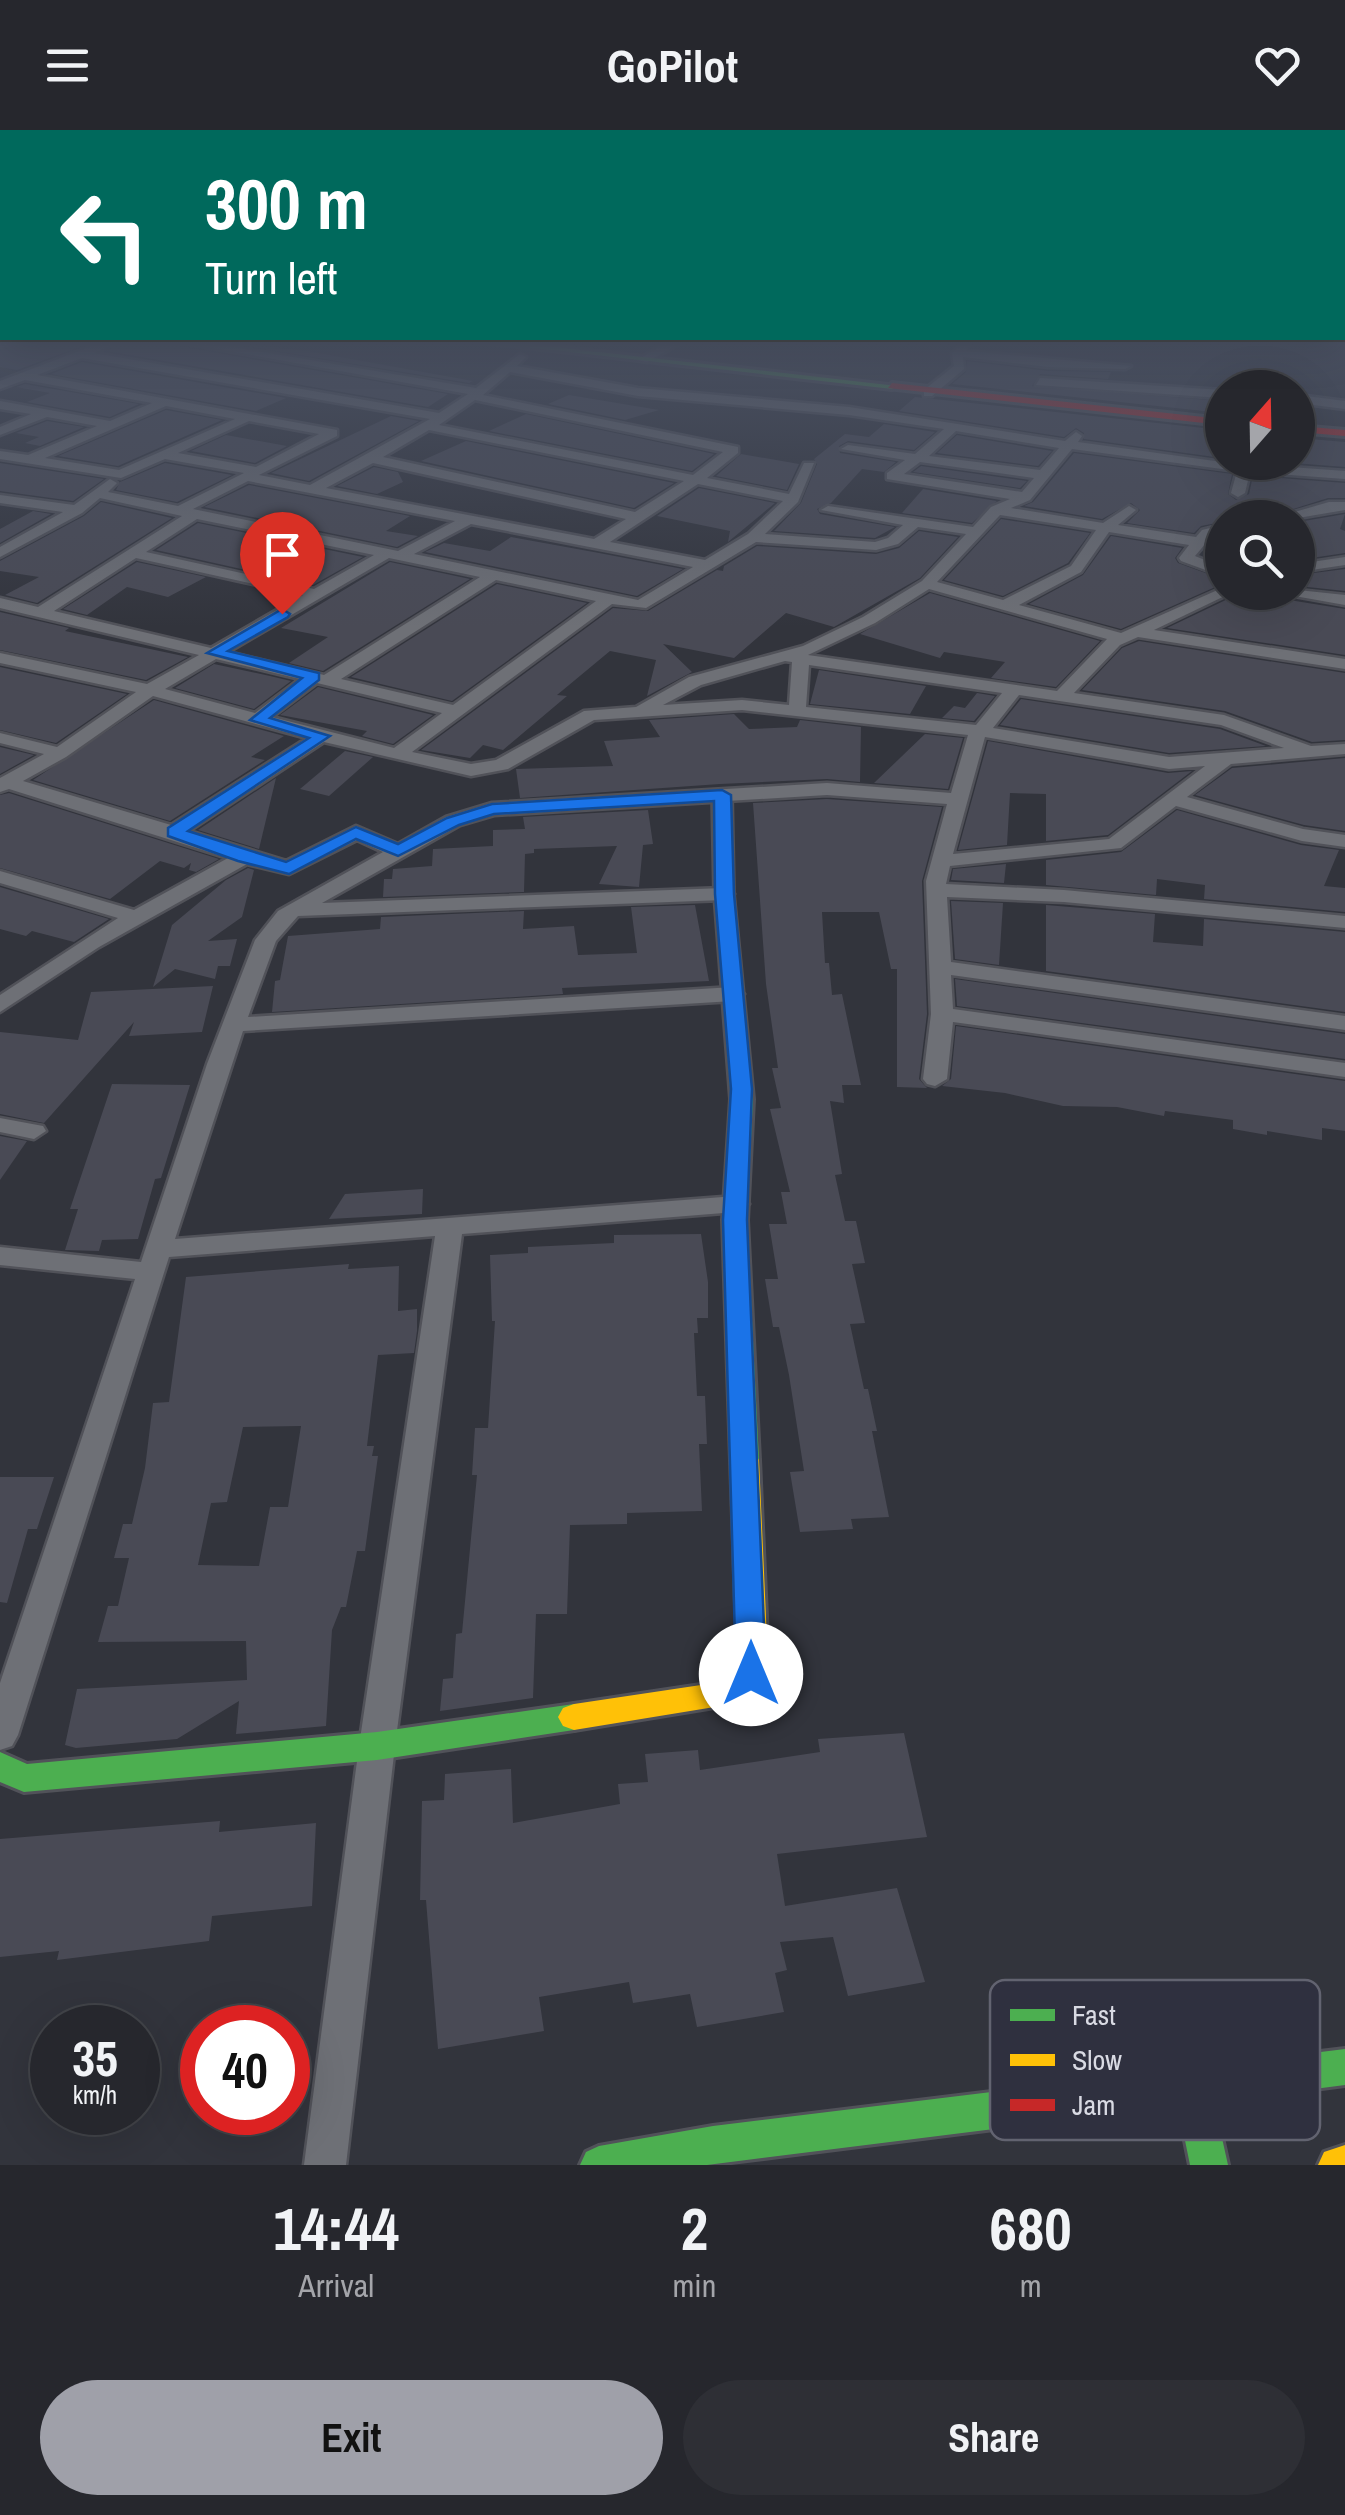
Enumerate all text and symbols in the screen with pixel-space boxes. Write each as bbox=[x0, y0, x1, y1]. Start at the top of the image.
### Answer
text: GoPilot bbox=[607, 35, 738, 96]
icon: menu bbox=[40, 38, 95, 93]
icon: heart bbox=[1250, 38, 1305, 93]
text: 300 m bbox=[205, 157, 368, 251]
icon: left bbox=[40, 170, 170, 300]
text: Turn left bbox=[205, 247, 337, 308]
north arrow bbox=[1205, 370, 1315, 480]
map controls bbox=[1205, 370, 1315, 610]
button: search bbox=[1205, 500, 1315, 610]
pin bbox=[240, 512, 325, 615]
icon: arrive bbox=[255, 527, 310, 582]
position arrow bbox=[699, 1622, 803, 1726]
legend bbox=[990, 1980, 1320, 2140]
text: Fast bbox=[1072, 1996, 1116, 2034]
speed limit sign: 40 bbox=[180, 2005, 310, 2135]
text: 35 bbox=[72, 2024, 118, 2092]
text: Slow bbox=[1072, 2041, 1122, 2079]
text: km/h bbox=[73, 2078, 117, 2112]
text: Jam bbox=[1072, 2086, 1115, 2124]
text: 14:44 bbox=[273, 2188, 399, 2269]
text: 2 bbox=[681, 2188, 708, 2269]
text: 680 bbox=[990, 2188, 1072, 2269]
text: Arrival bbox=[298, 2264, 374, 2307]
text: min bbox=[672, 2264, 716, 2307]
text: m bbox=[1020, 2264, 1042, 2307]
button: Exit bbox=[40, 2380, 663, 2495]
button: Share bbox=[683, 2380, 1305, 2495]

